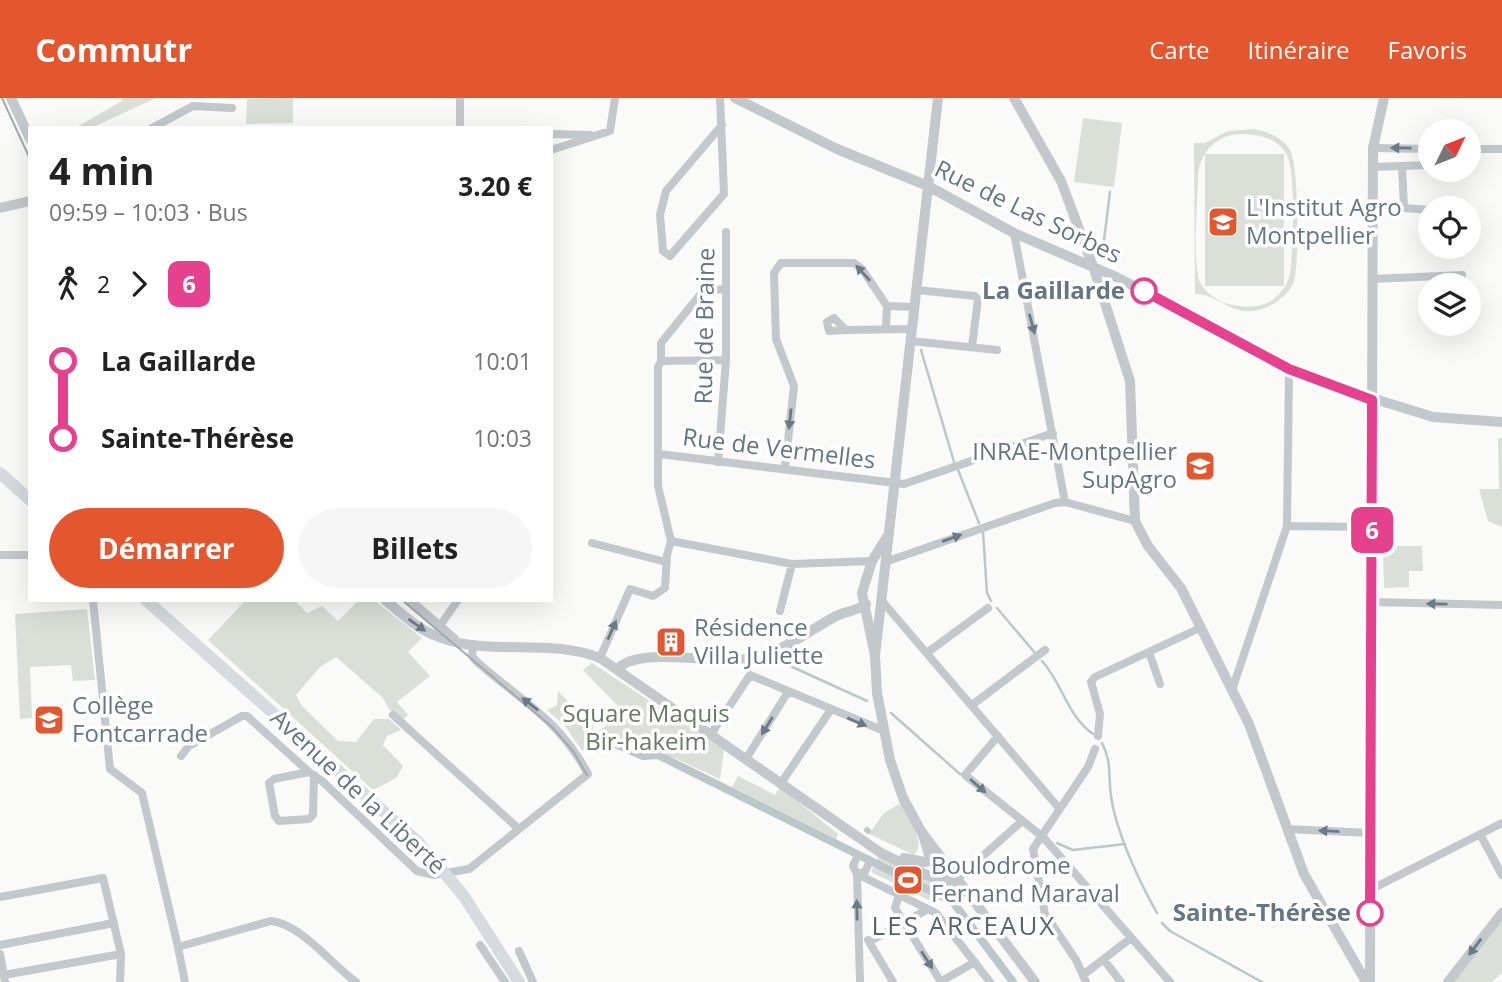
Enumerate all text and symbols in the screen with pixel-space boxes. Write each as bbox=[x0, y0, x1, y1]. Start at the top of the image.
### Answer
text: Commutr bbox=[35, 27, 192, 72]
text: Carte bbox=[1149, 33, 1210, 66]
text: Itinéraire bbox=[1248, 33, 1350, 66]
text: Favoris bbox=[1388, 33, 1467, 66]
north arrow bbox=[1418, 119, 1480, 182]
map controls bbox=[1418, 119, 1481, 336]
one-way arrow bbox=[1390, 142, 1412, 154]
text: 4 min bbox=[49, 144, 154, 196]
street label: Rue de Las Sorbes bbox=[930, 151, 1128, 270]
text: 3.20 € bbox=[458, 168, 532, 204]
place label: L'Institut Agro Montpellier bbox=[1246, 190, 1402, 251]
text: 09:59 – 10:03 · Bus bbox=[49, 196, 248, 228]
button: locate bbox=[1418, 196, 1481, 259]
school or university icon: L'Institut Agro Montpellier bbox=[1206, 205, 1240, 239]
street label: Rue de Braine bbox=[686, 247, 721, 405]
one-way arrow bbox=[855, 264, 871, 282]
icon: walk bbox=[49, 265, 87, 303]
icon: forward bbox=[120, 265, 158, 303]
text: 6 bbox=[182, 267, 196, 300]
text: 2 bbox=[97, 268, 110, 300]
place label: La Gaillarde bbox=[982, 273, 1125, 306]
button: layers bbox=[1418, 273, 1481, 336]
marker: La Gaillarde bbox=[1131, 278, 1157, 304]
one-way arrow bbox=[1027, 313, 1038, 335]
text: La Gaillarde bbox=[101, 343, 256, 379]
text: 10:01 bbox=[473, 345, 532, 377]
one-way arrow bbox=[785, 408, 796, 430]
street label: Rue de Vermelles bbox=[681, 419, 877, 476]
text: Sainte-Thérèse bbox=[101, 420, 294, 456]
text: 10:03 bbox=[473, 422, 532, 454]
place label: INRAE-Montpellier SupAgro bbox=[972, 434, 1177, 495]
school or university icon: INRAE-Montpellier SupAgro bbox=[1183, 449, 1217, 483]
line badge: 6 bbox=[1349, 507, 1395, 553]
button: Démarrer bbox=[49, 508, 284, 588]
button: Billets bbox=[298, 508, 532, 588]
text: 6 bbox=[1365, 513, 1379, 546]
one-way arrow bbox=[942, 532, 963, 543]
one-way arrow bbox=[1425, 598, 1447, 609]
place label: Résidence Villa Juliette bbox=[694, 610, 823, 671]
one-way arrow bbox=[408, 618, 426, 632]
one-way arrow bbox=[606, 620, 618, 640]
building icon: Résidence Villa Juliette bbox=[654, 625, 688, 659]
place label: Collège Fontcarrade bbox=[72, 688, 208, 749]
one-way arrow bbox=[521, 696, 539, 711]
park label: Square Maquis Bir-hakeim bbox=[562, 696, 730, 757]
street label: Avenue de la Liberté bbox=[264, 701, 454, 881]
school or university icon: Collège Fontcarrade bbox=[32, 703, 66, 737]
one-way arrow bbox=[761, 716, 774, 735]
one-way arrow bbox=[847, 716, 867, 728]
one-way arrow bbox=[970, 778, 987, 794]
one-way arrow bbox=[1317, 825, 1339, 836]
place label: Boulodrome Fernand Maraval bbox=[931, 848, 1120, 909]
sports icon: Boulodrome Fernand Maraval bbox=[891, 863, 925, 897]
place label: Sainte-Thérèse bbox=[1173, 895, 1351, 928]
one-way arrow bbox=[851, 898, 862, 920]
marker: Sainte-Thérèse bbox=[1357, 900, 1383, 926]
district label: LES ARCEAUX bbox=[872, 907, 1056, 943]
one-way arrow bbox=[1468, 938, 1482, 956]
one-way arrow bbox=[920, 951, 934, 969]

